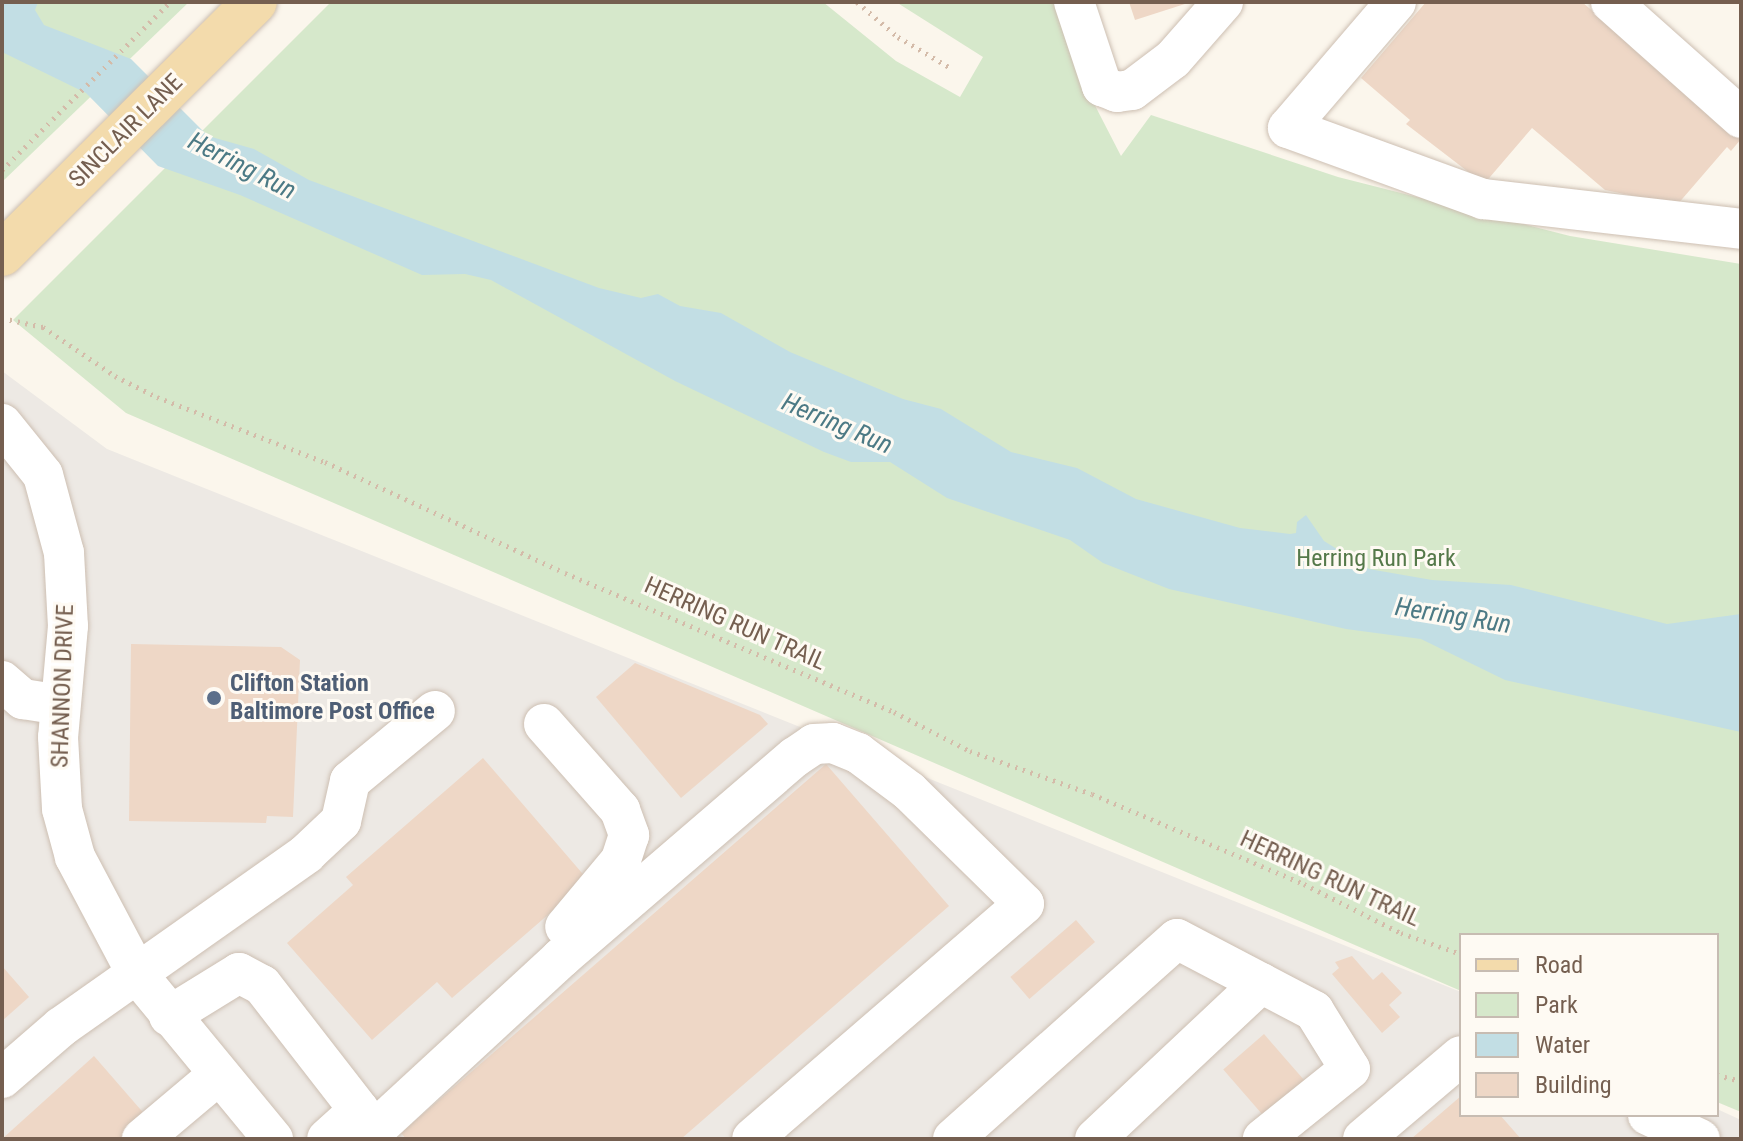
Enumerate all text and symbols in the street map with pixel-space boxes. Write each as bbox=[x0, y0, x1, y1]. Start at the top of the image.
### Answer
street label: SINCLAIR LANE bbox=[63, 68, 189, 194]
water label: Herring Run bbox=[183, 126, 301, 206]
water label: Herring Run bbox=[777, 387, 897, 461]
park label: Herring Run Park bbox=[1296, 545, 1456, 573]
street label: HERRING RUN TRAIL bbox=[640, 571, 830, 677]
water label: Herring Run bbox=[1393, 591, 1513, 641]
street label: SHANNON DRIVE bbox=[46, 604, 80, 768]
place label: Clifton Station Baltimore Post Office bbox=[230, 670, 435, 726]
marker: Clifton Station Baltimore Post Office bbox=[205, 689, 223, 707]
street label: HERRING RUN TRAIL bbox=[1235, 825, 1425, 933]
legend bbox=[1459, 933, 1719, 1117]
text: Road bbox=[1535, 951, 1583, 979]
text: Park bbox=[1535, 991, 1578, 1019]
text: Water bbox=[1535, 1031, 1590, 1059]
text: Building bbox=[1535, 1071, 1612, 1099]

